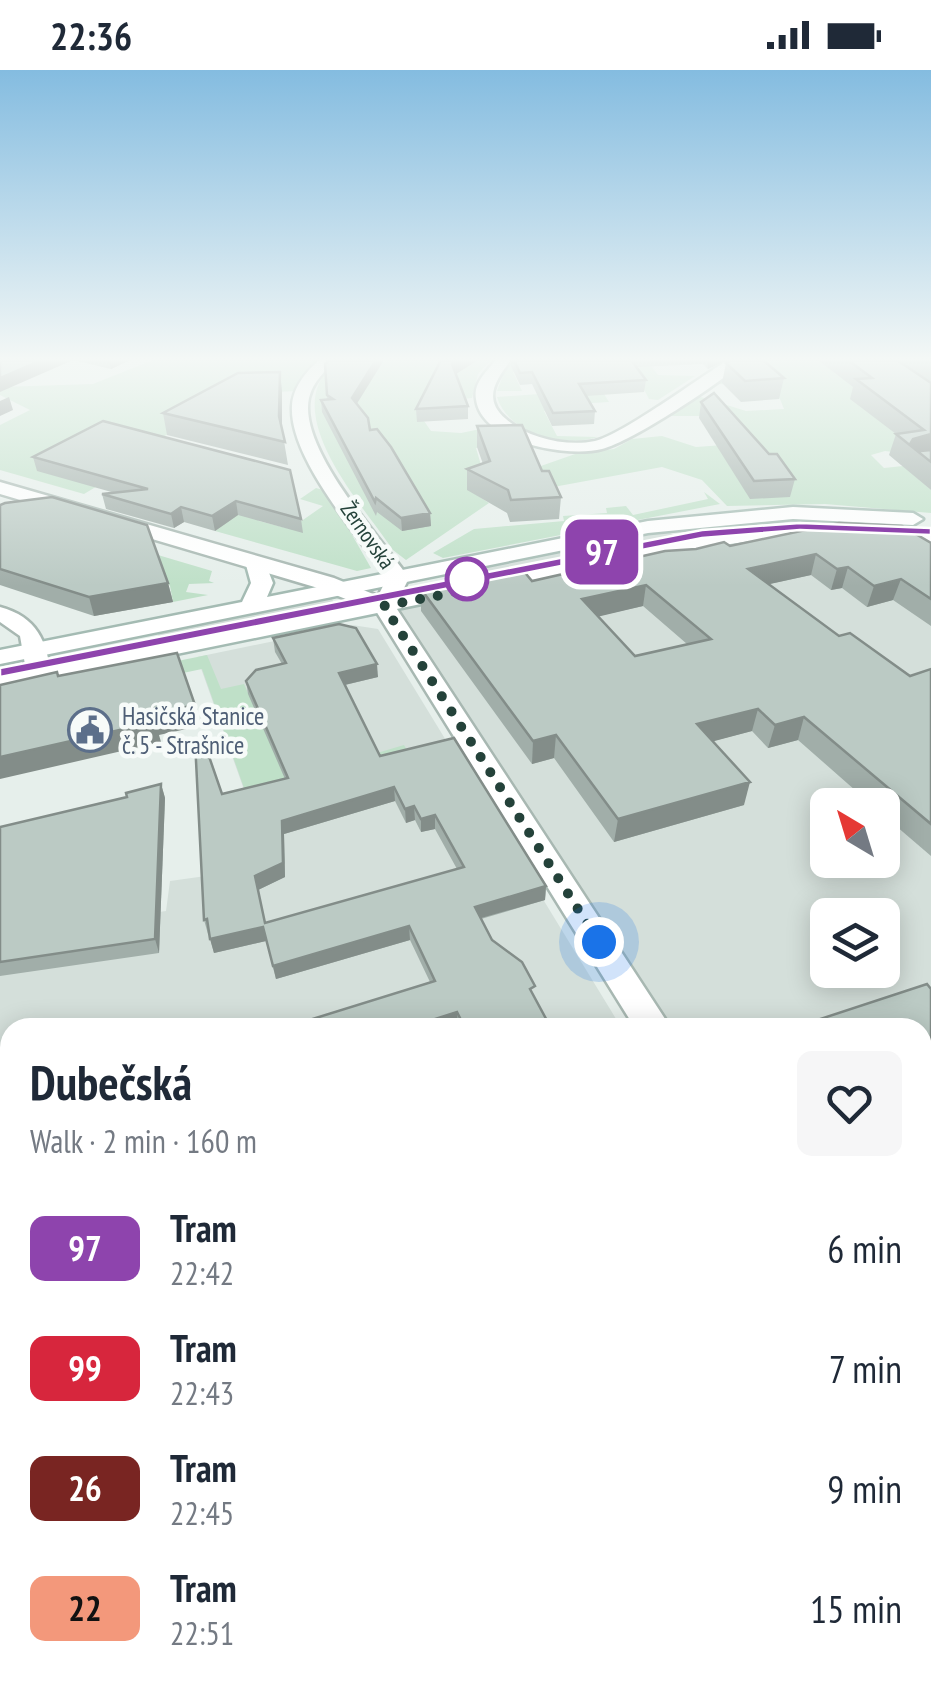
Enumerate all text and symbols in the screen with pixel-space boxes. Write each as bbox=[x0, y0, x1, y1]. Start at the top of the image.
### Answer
text: 22:36 bbox=[50, 11, 132, 60]
street label: Žernovská bbox=[335, 496, 401, 574]
line badge: 97 bbox=[557, 520, 647, 584]
text: 97 bbox=[585, 529, 619, 575]
unlabelled marker bbox=[446, 558, 488, 600]
place label: Hasičská Stanice č. 5 - Strašnice bbox=[122, 700, 264, 761]
public building icon: Hasičská Stanice č. 5 - Strašnice bbox=[67, 707, 113, 753]
north arrow bbox=[810, 788, 900, 878]
map controls bbox=[810, 788, 900, 988]
button: layers bbox=[810, 898, 900, 988]
your location bbox=[574, 917, 624, 967]
text: Dubečská bbox=[30, 1051, 192, 1113]
button: heart bbox=[797, 1051, 902, 1156]
text: Walk · 2 min · 160 m bbox=[30, 1120, 257, 1162]
text: Tram bbox=[170, 1203, 237, 1252]
text: 6 min bbox=[827, 1224, 902, 1273]
text: 97 bbox=[68, 1225, 102, 1271]
text: 22:42 bbox=[170, 1252, 234, 1294]
text: Tram bbox=[170, 1323, 237, 1372]
text: 7 min bbox=[829, 1344, 902, 1393]
text: 99 bbox=[68, 1345, 102, 1391]
text: 22:43 bbox=[170, 1372, 234, 1414]
text: Tram bbox=[170, 1443, 237, 1492]
text: 9 min bbox=[827, 1464, 902, 1513]
text: 26 bbox=[68, 1465, 102, 1511]
text: 22:45 bbox=[170, 1492, 234, 1534]
text: Tram bbox=[170, 1563, 237, 1612]
text: 15 min bbox=[810, 1584, 902, 1633]
text: 22 bbox=[68, 1585, 102, 1631]
text: 22:51 bbox=[170, 1612, 234, 1654]

